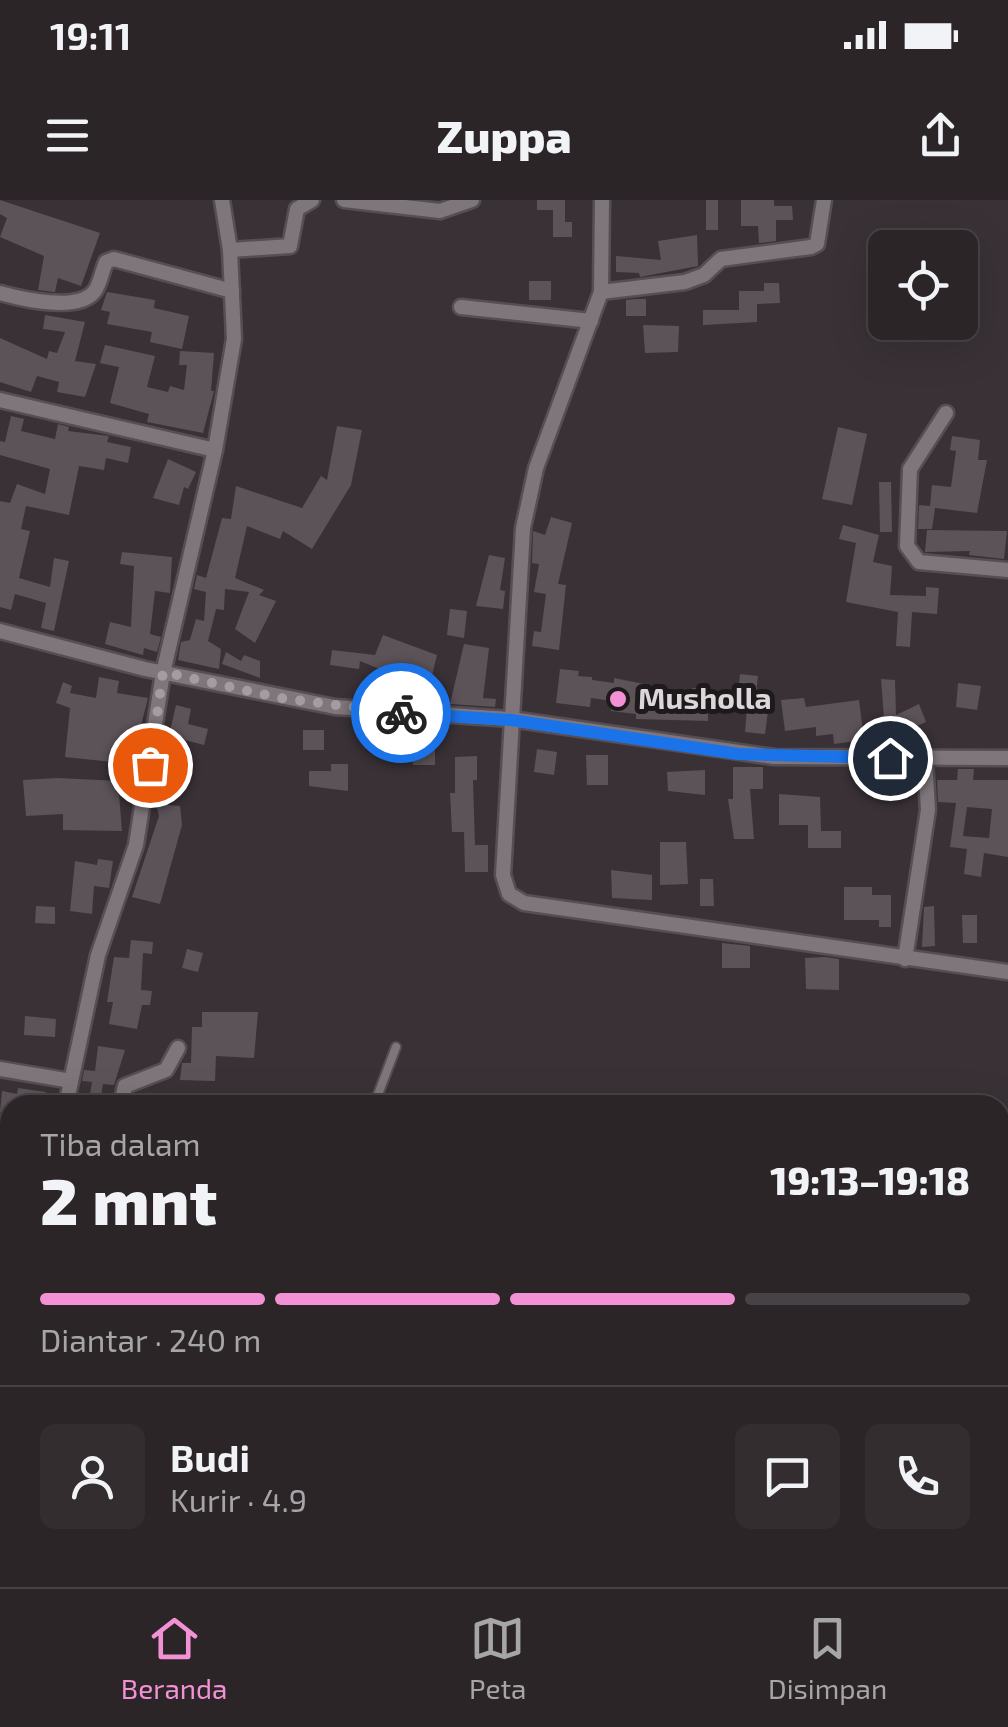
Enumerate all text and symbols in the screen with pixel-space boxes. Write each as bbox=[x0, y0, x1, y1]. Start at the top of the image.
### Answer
text: 19:11 bbox=[50, 12, 131, 58]
icon: menu bbox=[40, 108, 95, 163]
text: Zuppa bbox=[436, 108, 572, 162]
icon: share bbox=[913, 108, 968, 163]
map controls bbox=[868, 230, 978, 340]
button: locate bbox=[868, 230, 978, 340]
courier bbox=[351, 663, 451, 763]
place label: Musholla bbox=[638, 679, 772, 715]
icon: bike bbox=[374, 686, 429, 741]
marker: Musholla bbox=[607, 688, 629, 710]
pin bbox=[848, 716, 933, 801]
pin bbox=[108, 723, 193, 808]
icon: home bbox=[863, 731, 918, 786]
icon: bag bbox=[123, 738, 178, 793]
text: Tiba dalam bbox=[40, 1124, 200, 1162]
text: 19:13–19:18 bbox=[770, 1157, 970, 1203]
text: 2 mnt bbox=[40, 1160, 217, 1238]
text: Diantar · 240 m bbox=[40, 1320, 261, 1358]
button: person bbox=[40, 1424, 145, 1529]
button: chat bbox=[735, 1424, 840, 1529]
button: phone bbox=[865, 1424, 970, 1529]
text: Budi bbox=[170, 1434, 250, 1480]
text: Kurir · 4.9 bbox=[170, 1480, 307, 1518]
tab: Beranda bbox=[121, 1611, 227, 1705]
tab: Peta bbox=[469, 1611, 526, 1705]
tab: Disimpan bbox=[768, 1611, 887, 1705]

